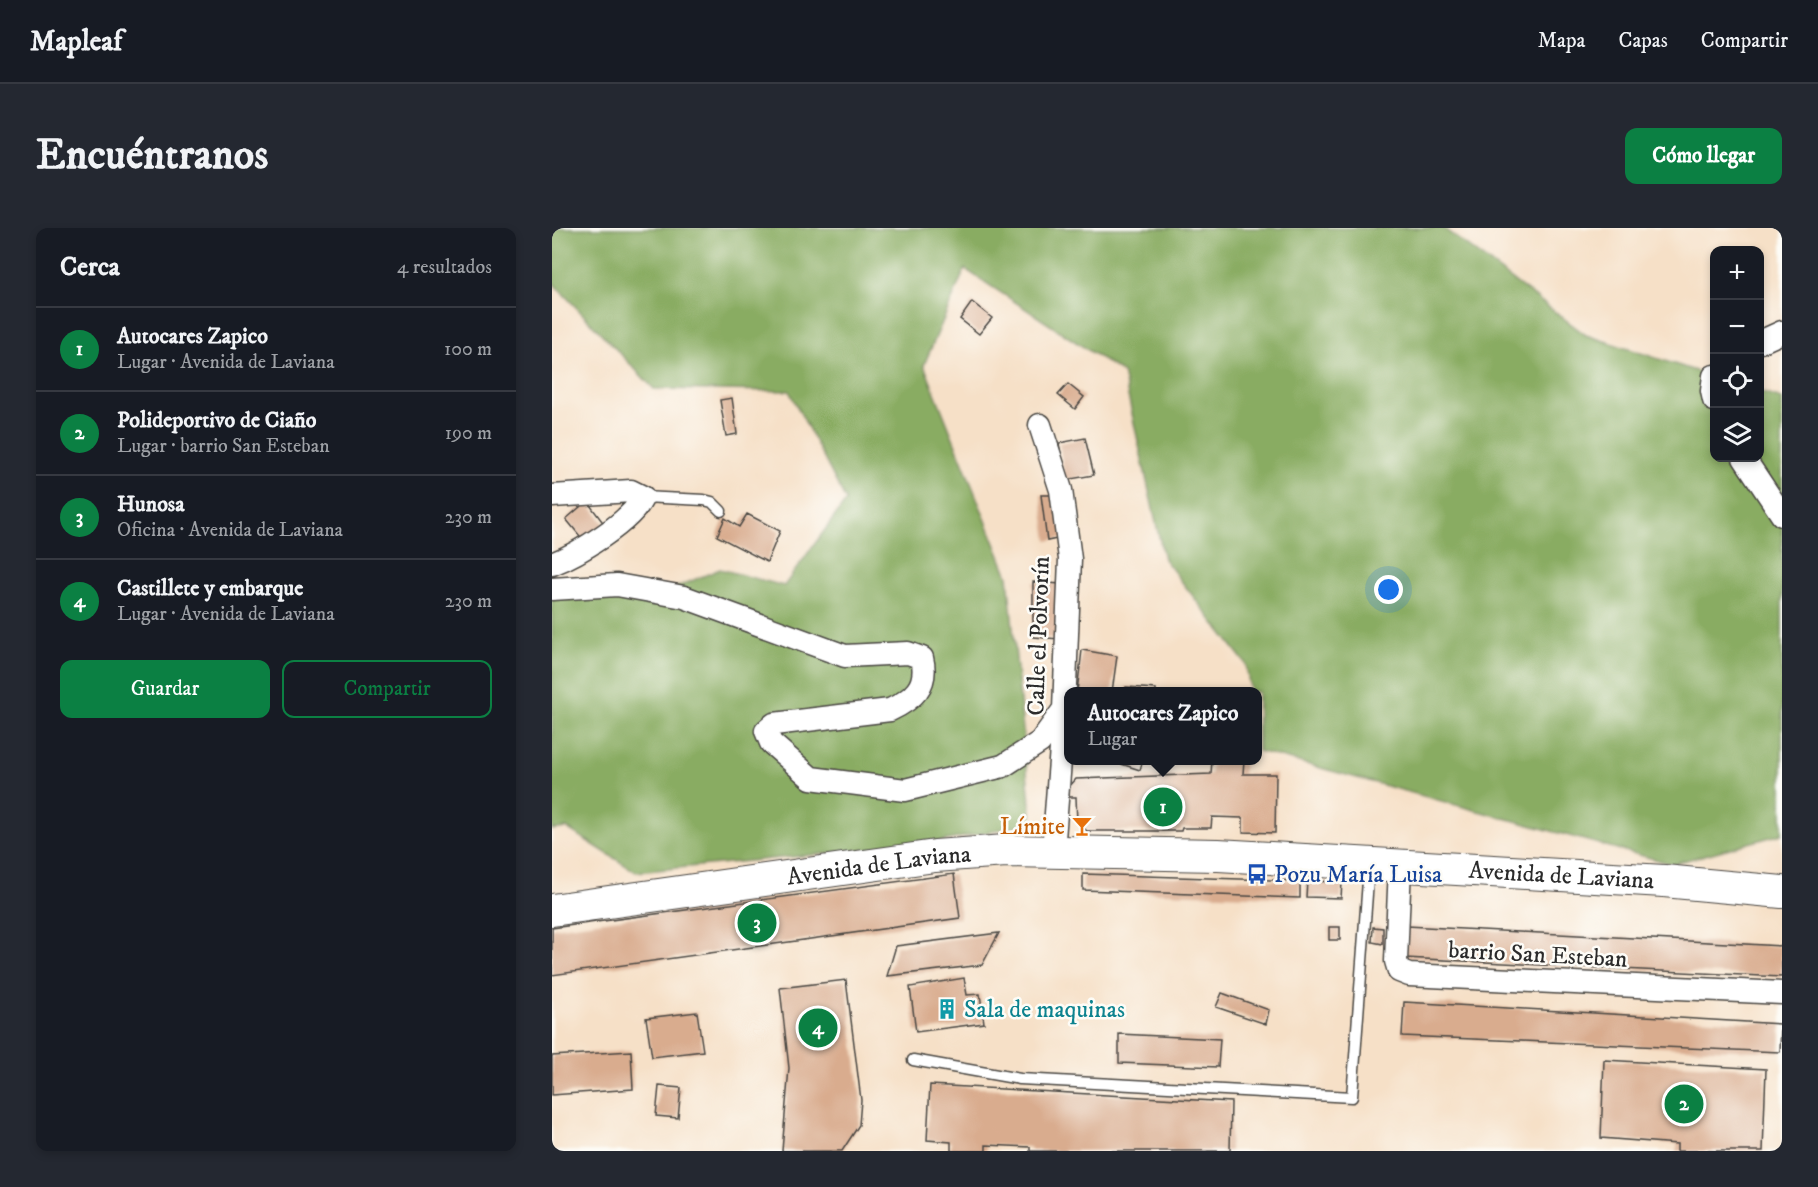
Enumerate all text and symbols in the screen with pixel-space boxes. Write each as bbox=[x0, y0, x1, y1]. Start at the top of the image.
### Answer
text: Mapleaf bbox=[30, 24, 122, 59]
text: Mapa bbox=[1538, 28, 1585, 54]
text: Capas bbox=[1618, 28, 1668, 54]
text: Compartir bbox=[1701, 28, 1788, 54]
button: Cómo llegar bbox=[1625, 128, 1782, 184]
text: Encuéntranos bbox=[36, 130, 268, 182]
map controls bbox=[1710, 246, 1764, 462]
button: + bbox=[1710, 246, 1764, 300]
text: Cerca bbox=[60, 251, 120, 284]
text: 4 resultados bbox=[397, 255, 492, 280]
button: − bbox=[1710, 300, 1764, 354]
text: Autocares Zapico bbox=[117, 323, 268, 350]
text: 1 bbox=[76, 337, 83, 362]
text: 100 m bbox=[444, 337, 492, 362]
text: Lugar · Avenida de Laviana bbox=[117, 350, 335, 375]
button: locate bbox=[1710, 354, 1764, 408]
text: Polideportivo de Ciaño bbox=[117, 407, 316, 434]
button: layers bbox=[1710, 408, 1764, 462]
text: 2 bbox=[75, 421, 84, 446]
text: 190 m bbox=[445, 421, 492, 446]
text: Lugar · barrio San Esteban bbox=[117, 434, 330, 459]
text: Hunosa bbox=[117, 491, 185, 518]
text: 3 bbox=[76, 505, 83, 530]
text: 230 m bbox=[445, 505, 492, 530]
text: Oficina · Avenida de Laviana bbox=[117, 518, 343, 543]
street label: Calle el Polvorín bbox=[1021, 555, 1057, 716]
text: Castillete y embarque bbox=[117, 575, 303, 602]
your location bbox=[1374, 575, 1403, 604]
text: 4 bbox=[74, 589, 85, 614]
text: 230 m bbox=[445, 589, 492, 614]
text: Lugar · Avenida de Laviana bbox=[117, 602, 335, 627]
button: Guardar bbox=[60, 660, 270, 718]
button: Compartir bbox=[282, 660, 492, 718]
popup bbox=[1064, 687, 1262, 765]
text: Autocares Zapico bbox=[1088, 700, 1238, 727]
text: Lugar bbox=[1088, 727, 1137, 752]
pin: 1 bbox=[1144, 784, 1182, 830]
place label: Límite bbox=[1000, 812, 1065, 842]
bar icon: Límite bbox=[1070, 814, 1094, 838]
street label: Avenida de Laviana bbox=[785, 839, 973, 893]
street label: Avenida de Laviana bbox=[1468, 856, 1656, 896]
place label: Pozu María Luisa bbox=[1274, 860, 1443, 890]
bus stop icon: Pozu María Luisa bbox=[1245, 862, 1269, 886]
pin: 3 bbox=[738, 900, 776, 946]
street label: barrio San Esteban bbox=[1448, 935, 1629, 975]
place label: Sala de maquinas bbox=[964, 995, 1125, 1025]
building icon: Sala de maquinas bbox=[935, 997, 959, 1021]
pin: 4 bbox=[798, 1006, 838, 1050]
pin: 2 bbox=[1664, 1082, 1704, 1126]

